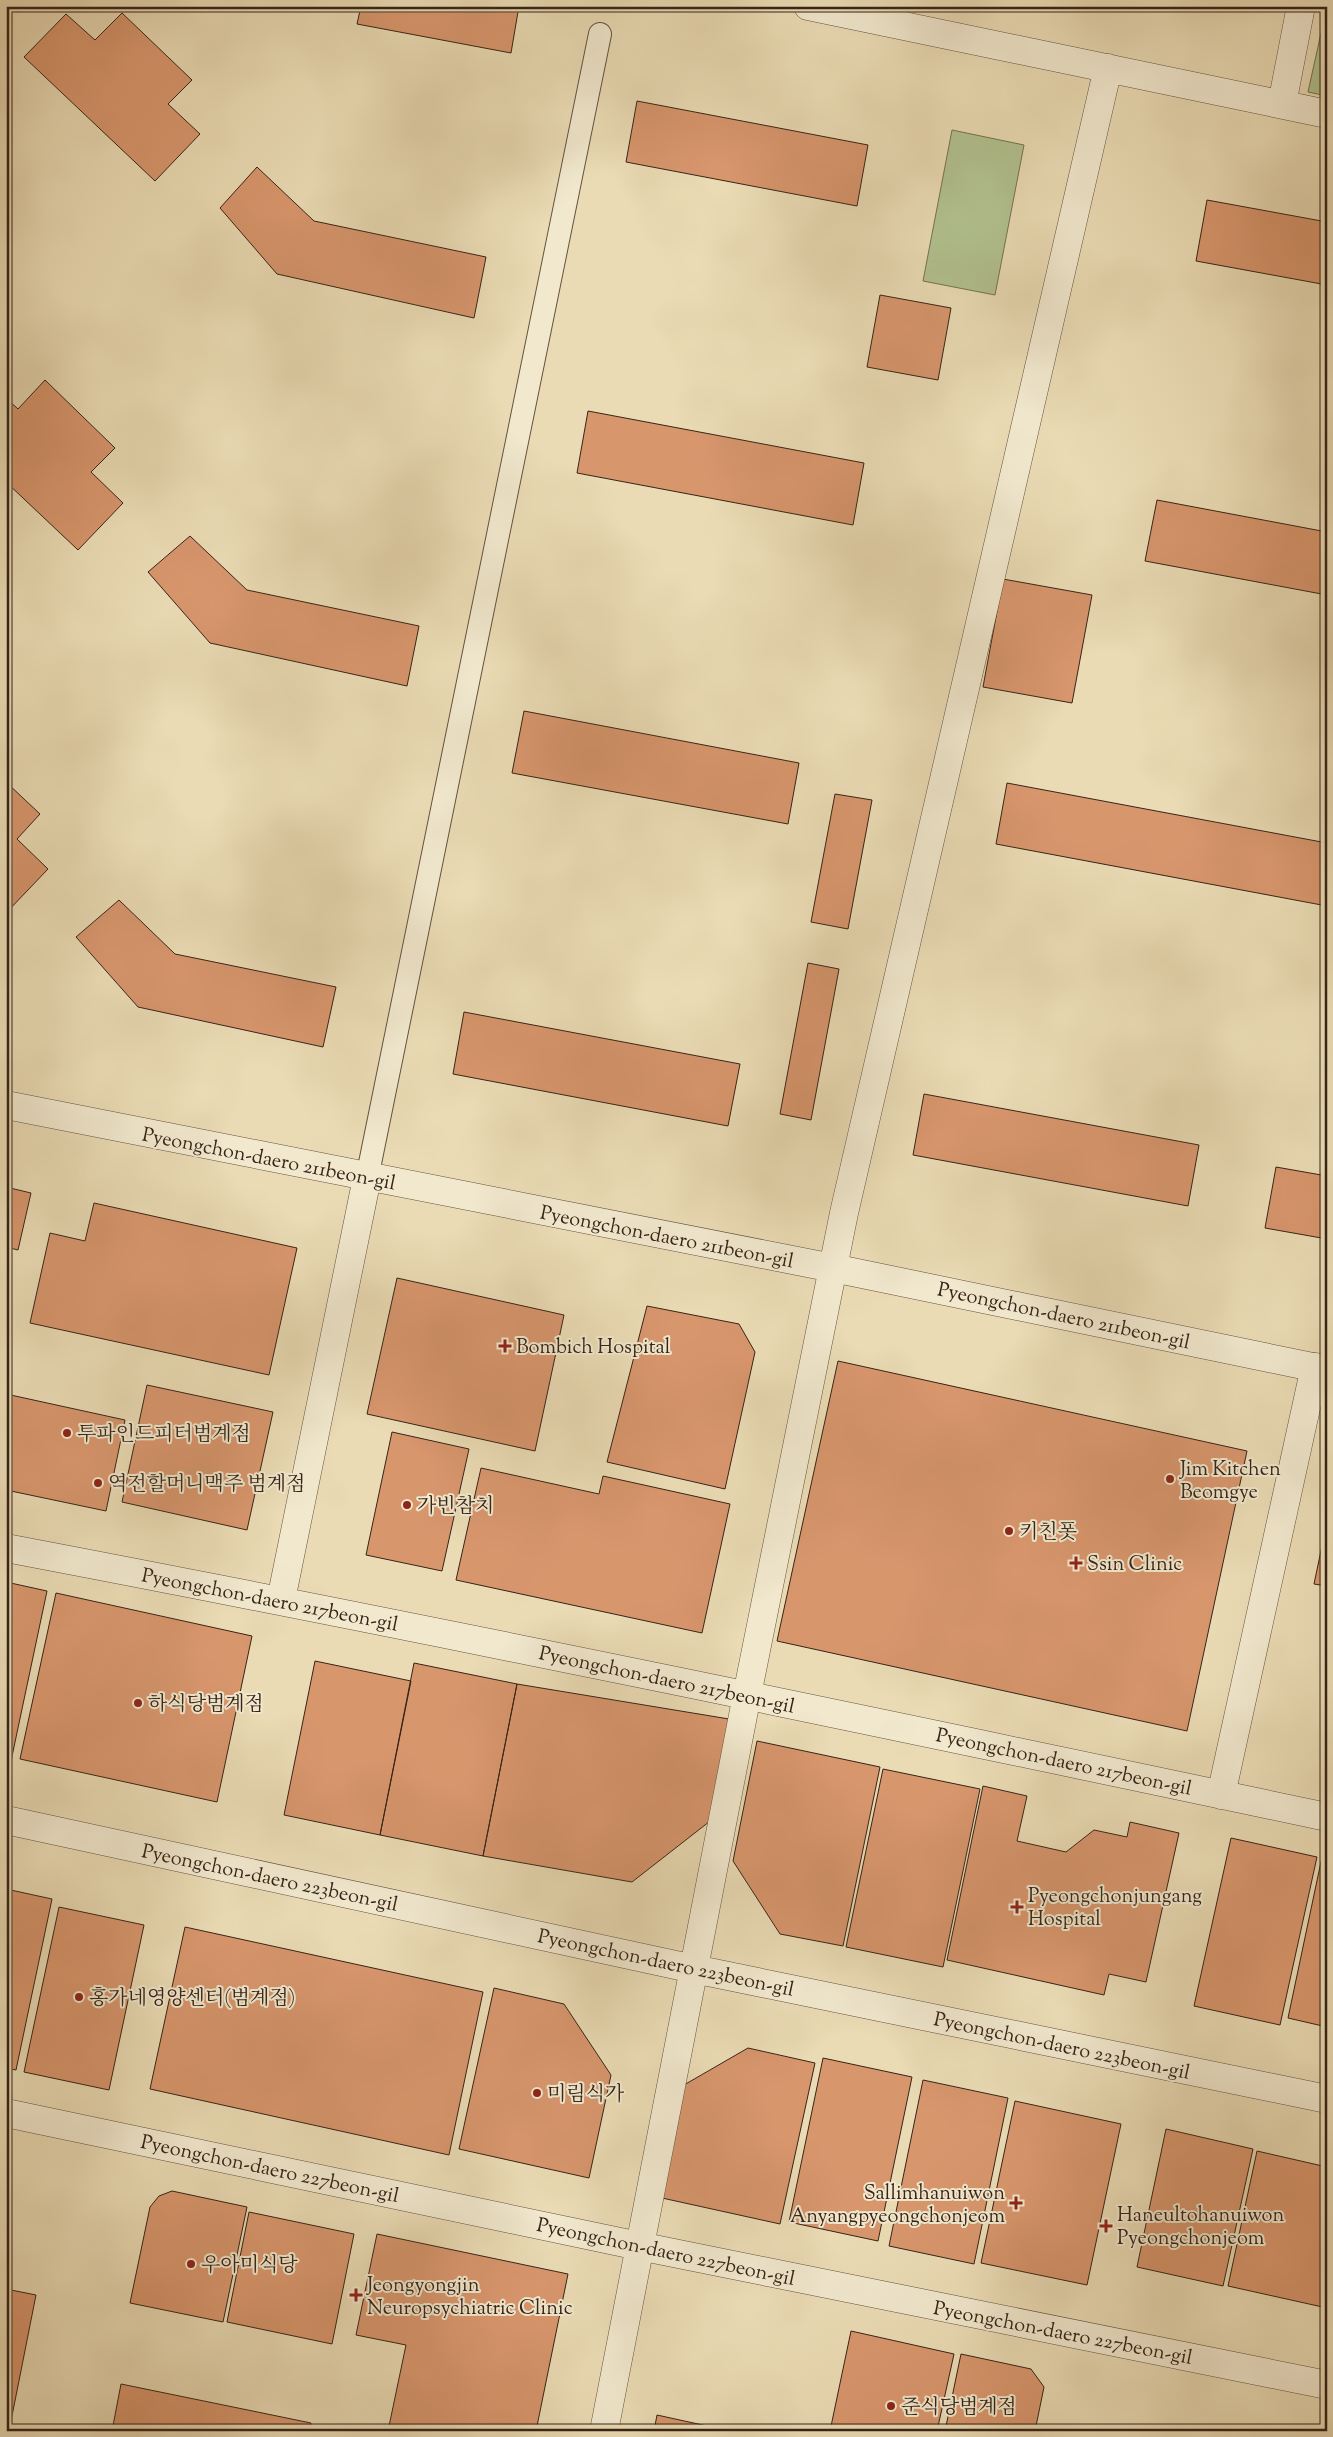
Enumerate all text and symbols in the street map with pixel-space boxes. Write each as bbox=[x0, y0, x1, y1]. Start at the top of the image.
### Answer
street label: Pyeongchon-daero 211beon-gil bbox=[139, 1122, 398, 1199]
street label: Pyeongchon-daero 211beon-gil bbox=[537, 1200, 796, 1277]
street label: Pyeongchon-daero 211beon-gil bbox=[934, 1276, 1193, 1358]
place label: Bombich Hospital bbox=[516, 1334, 671, 1363]
marker: Bombich Hospital bbox=[498, 1339, 512, 1353]
place label: 투파인드피터범계점 bbox=[77, 1421, 251, 1450]
marker: 투파인드피터범계점 bbox=[61, 1427, 73, 1439]
place label: Jim Kitchen Beomgye bbox=[1179, 1456, 1281, 1508]
place label: 역전할머니맥주 범계점 bbox=[108, 1471, 305, 1500]
marker: Jim Kitchen Beomgye bbox=[1164, 1473, 1176, 1485]
marker: 역전할머니맥주 범계점 bbox=[92, 1477, 104, 1489]
place label: 가빈참치 bbox=[417, 1493, 494, 1522]
marker: 가빈참치 bbox=[401, 1499, 413, 1511]
place label: 키친폿 bbox=[1019, 1519, 1077, 1548]
marker: 키친폿 bbox=[1003, 1525, 1015, 1537]
place label: Ssin Clinic bbox=[1087, 1551, 1182, 1580]
marker: Ssin Clinic bbox=[1069, 1556, 1083, 1570]
street label: Pyeongchon-daero 217beon-gil bbox=[139, 1562, 401, 1641]
street label: Pyeongchon-daero 217beon-gil bbox=[536, 1640, 797, 1723]
place label: 하식당범계점 bbox=[148, 1691, 264, 1720]
marker: 하식당범계점 bbox=[132, 1697, 144, 1709]
street label: Pyeongchon-daero 217beon-gil bbox=[933, 1722, 1194, 1805]
street label: Pyeongchon-daero 223beon-gil bbox=[139, 1838, 401, 1921]
place label: Pyeongchonjungang Hospital bbox=[1028, 1883, 1202, 1935]
marker: Pyeongchonjungang Hospital bbox=[1010, 1900, 1024, 1914]
street label: Pyeongchon-daero 223beon-gil bbox=[535, 1923, 797, 2006]
place label: 홍가네영양센터(범계점) bbox=[89, 1985, 295, 2014]
marker: 홍가네영양센터(범계점) bbox=[73, 1991, 85, 2003]
street label: Pyeongchon-daero 223beon-gil bbox=[931, 2006, 1193, 2089]
place label: 미림식가 bbox=[547, 2081, 625, 2110]
marker: 미림식가 bbox=[531, 2087, 543, 2099]
street label: Pyeongchon-daero 227beon-gil bbox=[138, 2129, 402, 2212]
place label: Sallimhanuiwon Anyangpyeongchonjeom bbox=[790, 2180, 1005, 2232]
marker: Sallimhanuiwon Anyangpyeongchonjeom bbox=[1009, 2196, 1023, 2210]
place label: Haneultohanuiwon Pyeongchonjeom bbox=[1117, 2202, 1285, 2254]
street label: Pyeongchon-daero 227beon-gil bbox=[534, 2212, 798, 2295]
marker: Haneultohanuiwon Pyeongchonjeom bbox=[1099, 2219, 1113, 2233]
place label: 우아미식당 bbox=[201, 2252, 298, 2281]
marker: 우아미식당 bbox=[185, 2258, 197, 2270]
place label: Jeongyongjin Neuropsychiatric Clinic bbox=[366, 2272, 573, 2324]
marker: Jeongyongjin Neuropsychiatric Clinic bbox=[349, 2288, 363, 2302]
street label: Pyeongchon-daero 227beon-gil bbox=[930, 2295, 1195, 2374]
place label: 준식당범계점 bbox=[901, 2394, 1017, 2423]
marker: 준식당범계점 bbox=[885, 2400, 897, 2412]

